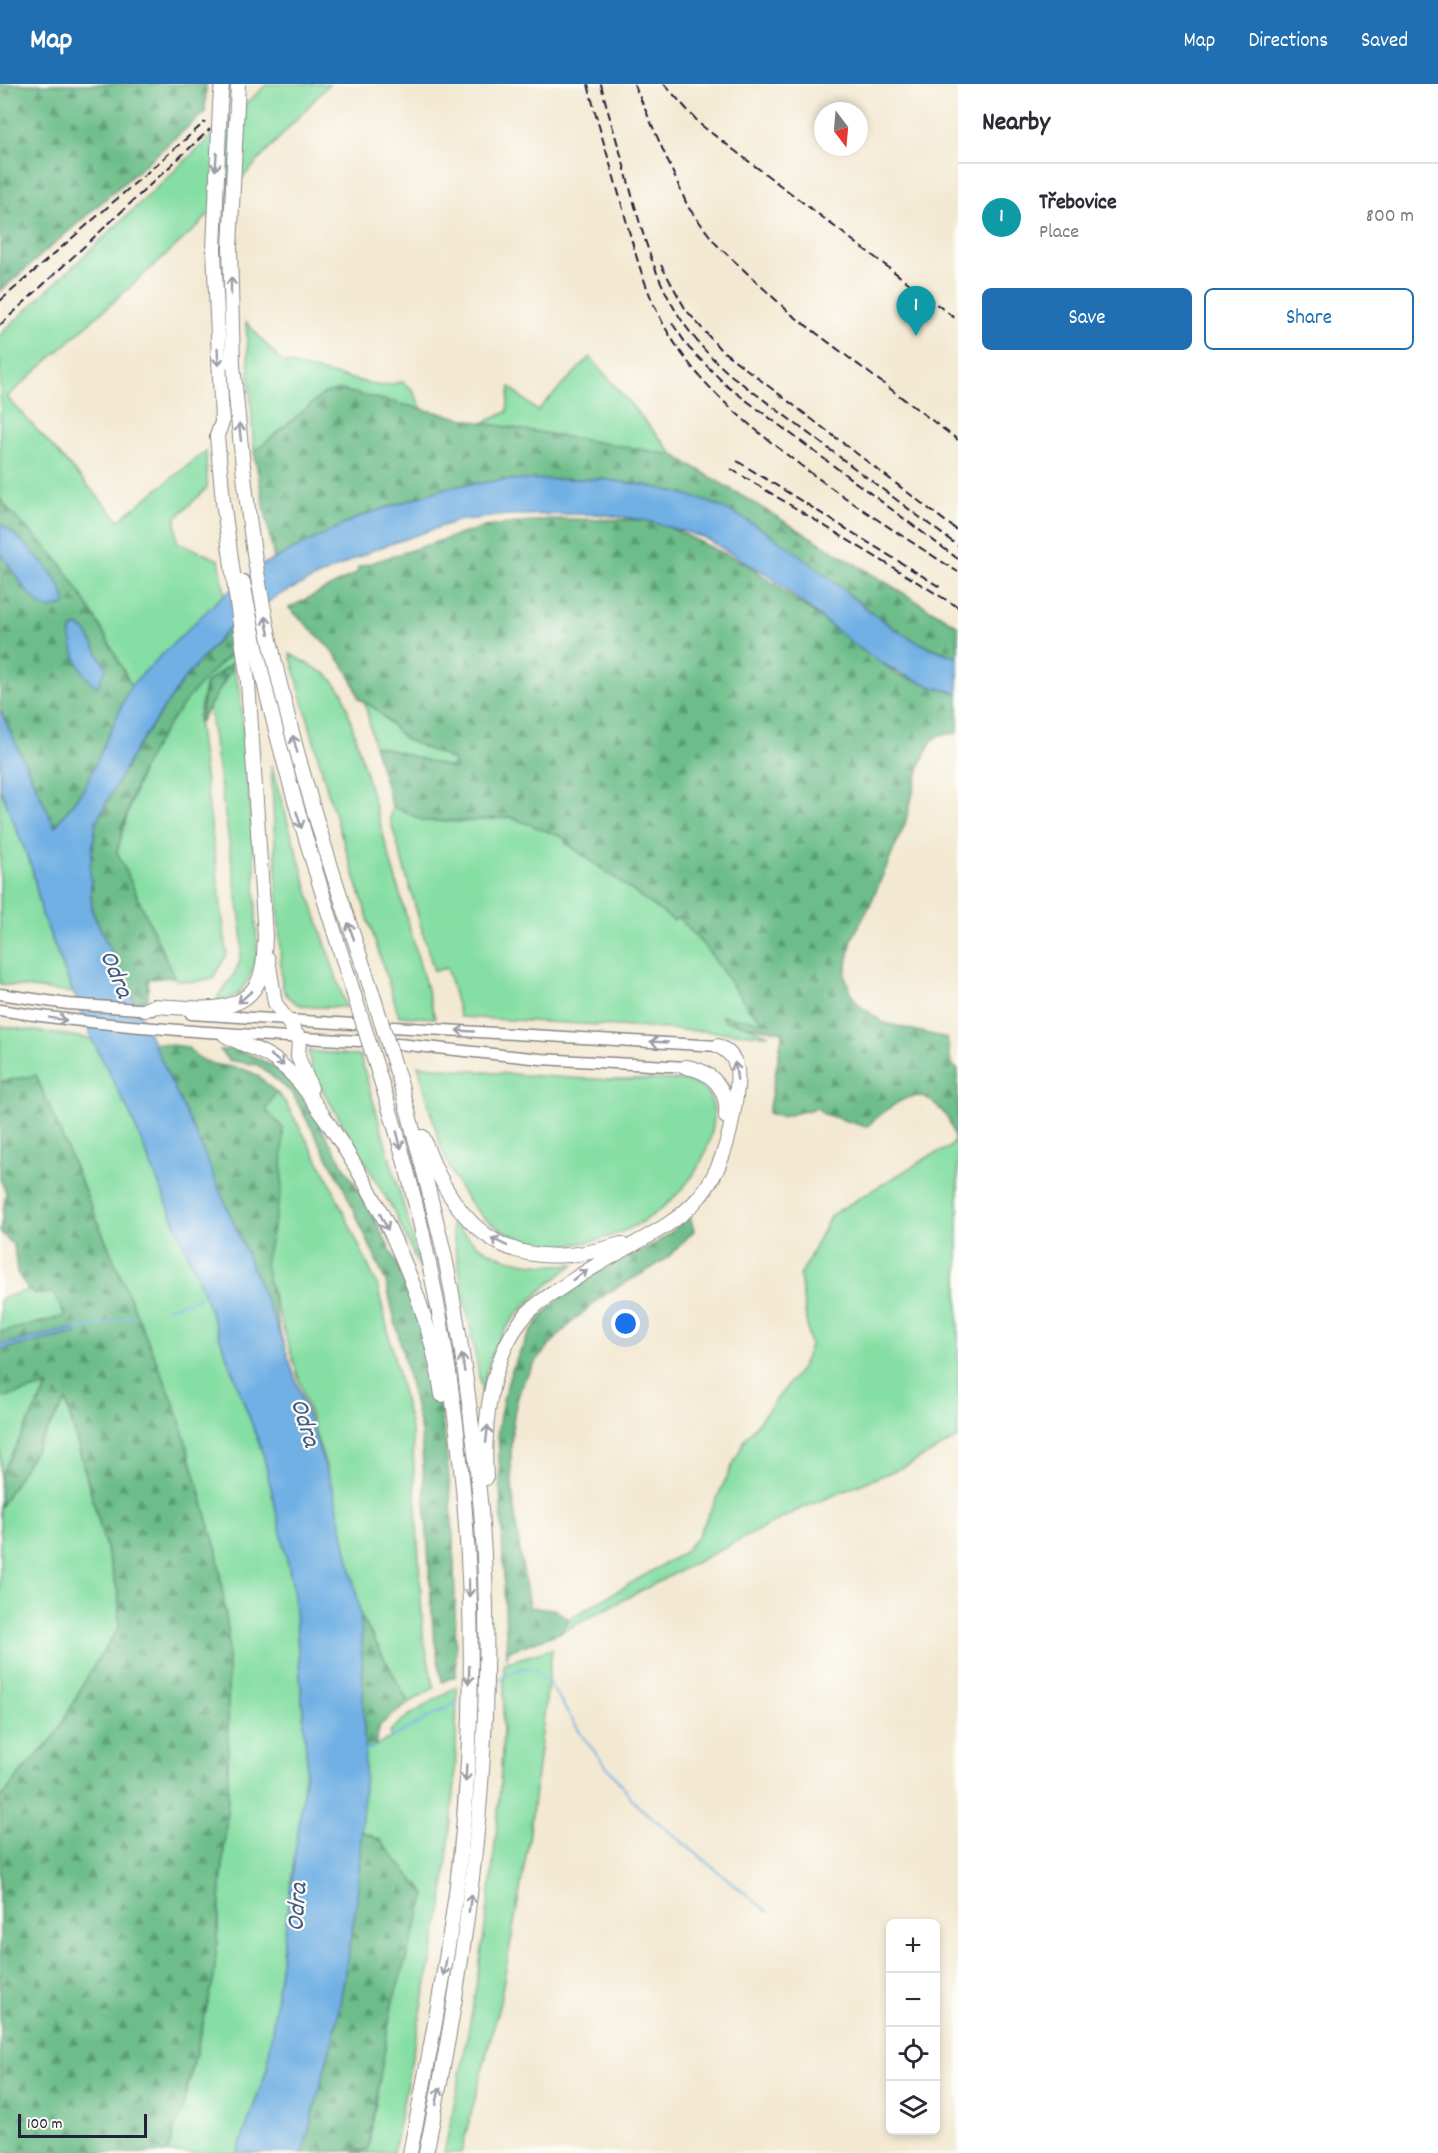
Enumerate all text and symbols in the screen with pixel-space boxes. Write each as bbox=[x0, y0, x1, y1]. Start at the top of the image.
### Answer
text: Map bbox=[30, 22, 72, 62]
text: Map bbox=[1184, 27, 1215, 57]
text: Directions bbox=[1248, 27, 1328, 57]
text: Saved bbox=[1361, 27, 1408, 57]
north arrow bbox=[814, 102, 868, 156]
text: Nearby bbox=[982, 105, 1050, 142]
one-way arrow bbox=[211, 152, 222, 172]
text: Třebovice bbox=[1039, 188, 1117, 219]
text: 1 bbox=[999, 203, 1004, 231]
text: 800 m bbox=[1366, 203, 1414, 231]
text: Place bbox=[1039, 219, 1079, 247]
one-way arrow bbox=[225, 276, 236, 296]
pin: 1 bbox=[896, 286, 936, 336]
button: Save bbox=[982, 288, 1192, 350]
button: Share bbox=[1204, 288, 1414, 350]
one-way arrow bbox=[212, 347, 223, 367]
one-way arrow bbox=[234, 422, 245, 442]
one-way arrow bbox=[261, 615, 272, 635]
one-way arrow bbox=[289, 735, 301, 754]
one-way arrow bbox=[294, 810, 305, 829]
one-way arrow bbox=[345, 922, 356, 941]
water label: Odra bbox=[88, 945, 142, 1006]
one-way arrow bbox=[237, 990, 253, 1003]
one-way arrow bbox=[47, 1014, 67, 1025]
one-way arrow bbox=[455, 1025, 475, 1036]
one-way arrow bbox=[650, 1037, 670, 1048]
one-way arrow bbox=[269, 1054, 285, 1067]
one-way arrow bbox=[731, 1062, 742, 1081]
one-way arrow bbox=[393, 1130, 405, 1149]
one-way arrow bbox=[378, 1213, 390, 1231]
one-way arrow bbox=[490, 1236, 508, 1248]
one-way arrow bbox=[571, 1269, 587, 1281]
your location bbox=[611, 1309, 640, 1338]
one-way arrow bbox=[457, 1353, 468, 1373]
water label: Odra bbox=[279, 1394, 329, 1454]
one-way arrow bbox=[482, 1424, 493, 1444]
one-way arrow bbox=[463, 1578, 475, 1598]
one-way arrow bbox=[463, 1664, 475, 1684]
one-way arrow bbox=[461, 1762, 472, 1782]
water label: Odra bbox=[278, 1880, 319, 1933]
one-way arrow bbox=[465, 1894, 476, 1914]
map controls bbox=[886, 1919, 940, 2135]
button: + bbox=[886, 1919, 940, 1973]
one-way arrow bbox=[439, 1956, 450, 1976]
button: − bbox=[886, 1973, 940, 2027]
button: locate bbox=[886, 2027, 940, 2081]
button: layers bbox=[886, 2081, 940, 2135]
one-way arrow bbox=[433, 2086, 444, 2106]
scale bar bbox=[18, 2111, 147, 2138]
text: 100 m bbox=[27, 2113, 63, 2136]

